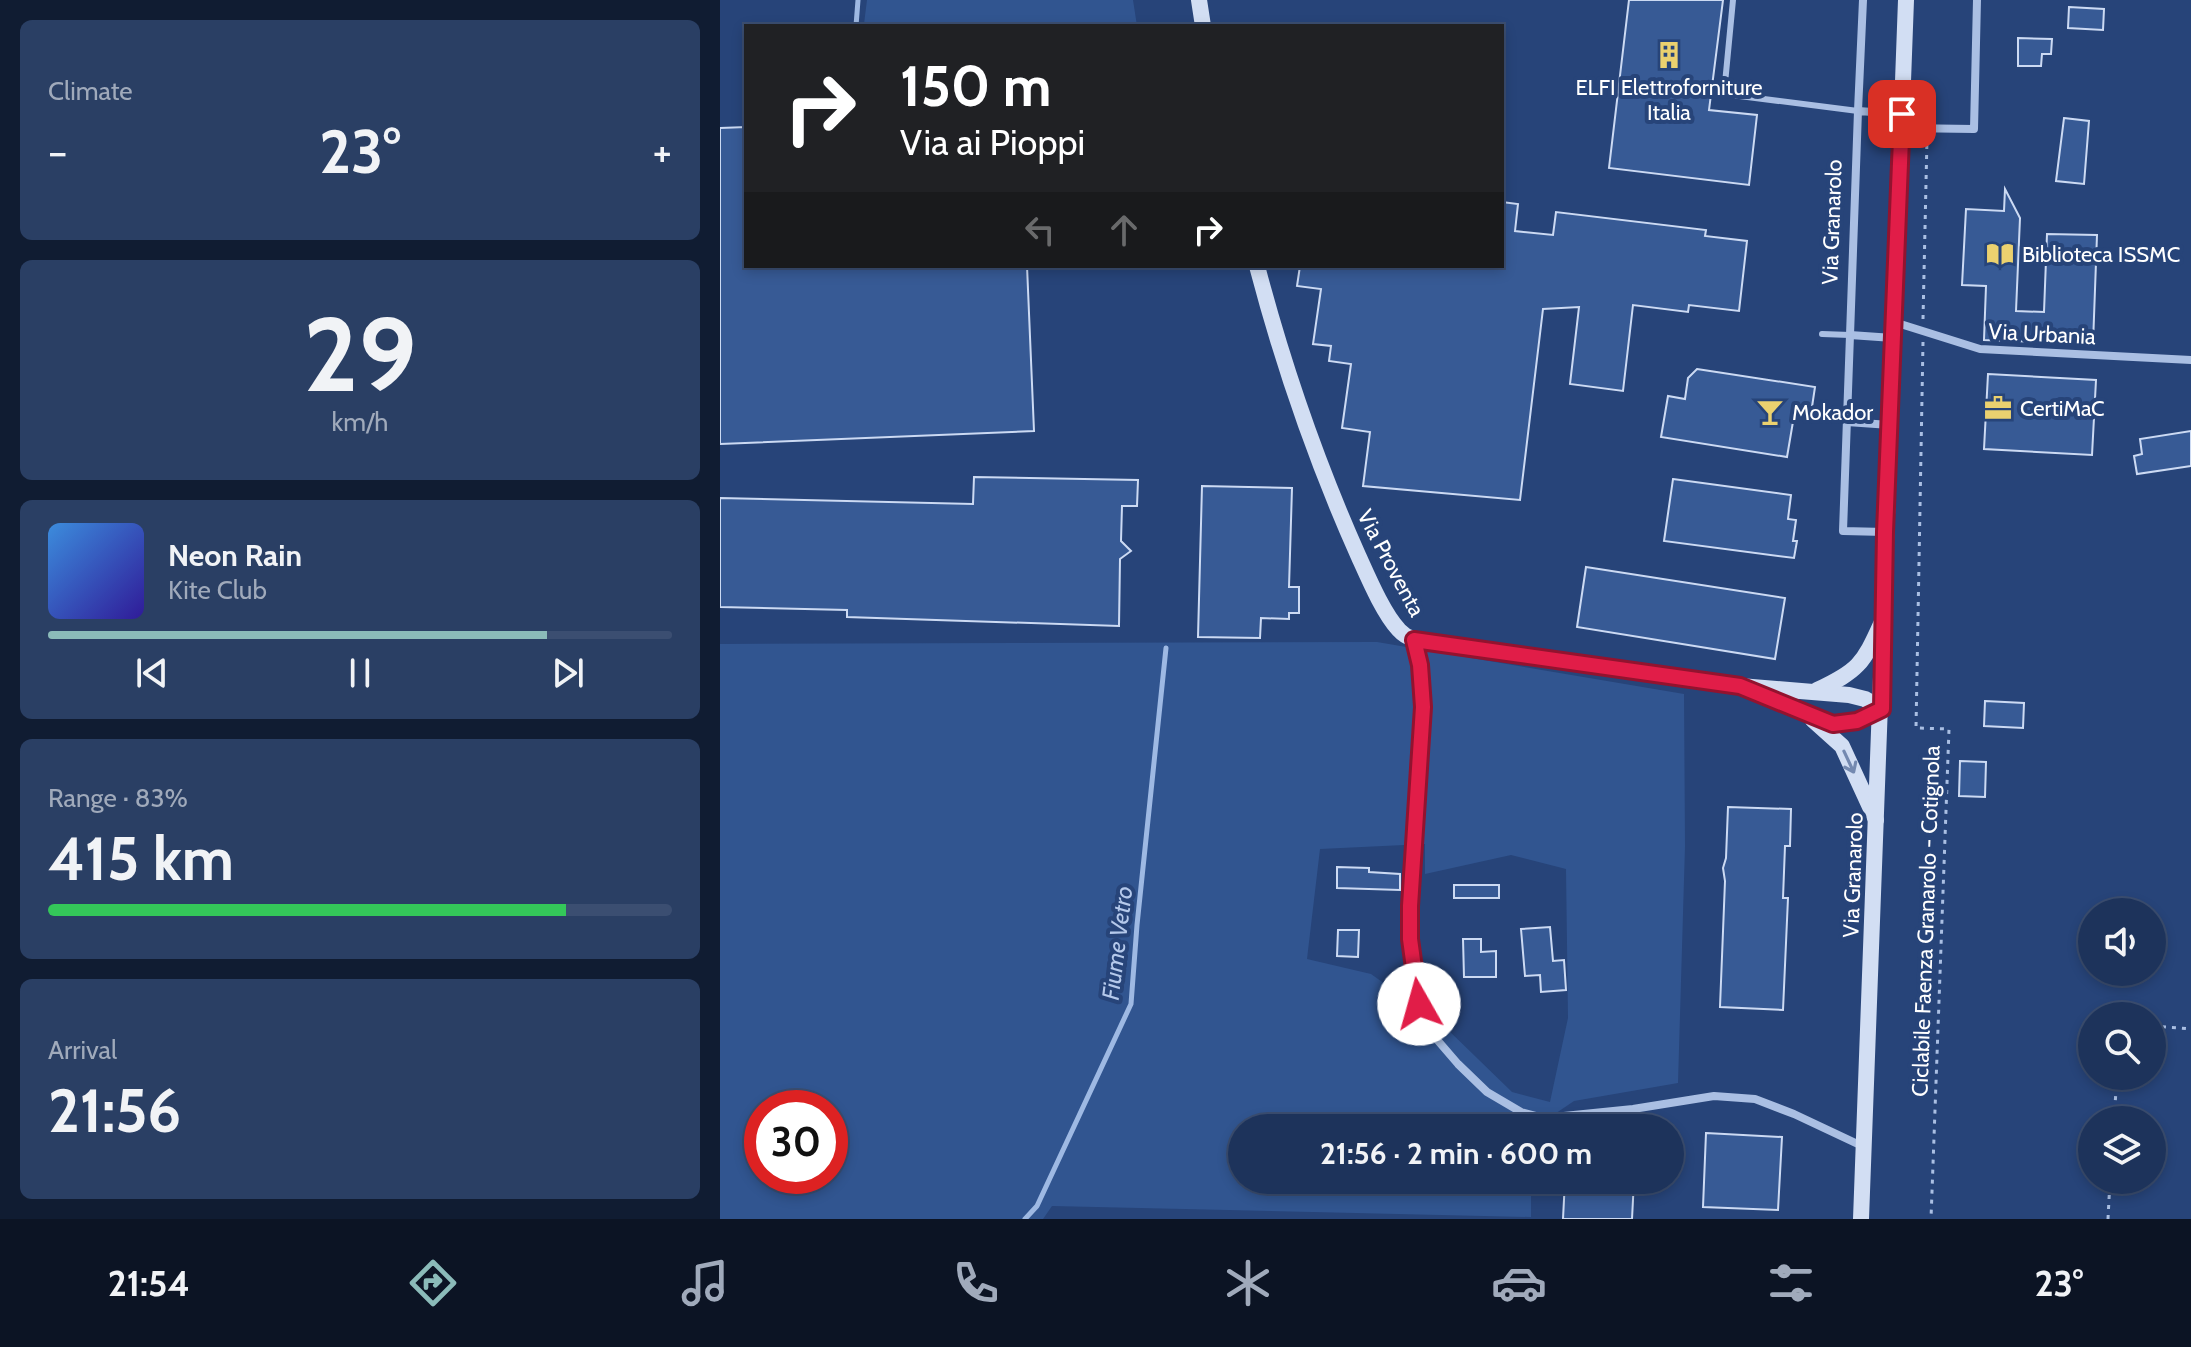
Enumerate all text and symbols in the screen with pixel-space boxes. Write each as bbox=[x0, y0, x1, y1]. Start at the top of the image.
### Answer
building icon: ELFI Elettroforniture Italia bbox=[1654, 40, 1684, 70]
text: 150 m bbox=[900, 52, 1052, 120]
icon: right bbox=[768, 56, 872, 160]
place label: ELFI Elettroforniture Italia bbox=[1575, 74, 1763, 126]
text: Climate bbox=[48, 75, 133, 107]
pin bbox=[1868, 80, 1936, 148]
icon: arrive bbox=[1880, 92, 1924, 136]
text: 23° bbox=[319, 115, 401, 188]
text: Via ai Pioppi bbox=[900, 120, 1085, 164]
text: − bbox=[48, 125, 67, 178]
text: + bbox=[653, 125, 672, 178]
street label: Via Granarolo bbox=[1816, 159, 1848, 285]
icon: left bbox=[1018, 208, 1062, 252]
icon: ahead bbox=[1102, 208, 1146, 252]
icon: right bbox=[1186, 208, 1230, 252]
library icon: Biblioteca ISSMC bbox=[1985, 239, 2015, 269]
place label: Biblioteca ISSMC bbox=[2022, 241, 2180, 268]
text: 29 bbox=[303, 291, 417, 417]
street label: Via Urbania bbox=[1988, 318, 2097, 350]
office icon: CertiMaC bbox=[1983, 393, 2013, 423]
place label: CertiMaC bbox=[2020, 395, 2105, 422]
bar icon: Mokador bbox=[1755, 397, 1785, 427]
place label: Mokador bbox=[1792, 399, 1873, 426]
text: km/h bbox=[332, 406, 388, 438]
street label: Via Proventa bbox=[1351, 505, 1431, 622]
text: Neon Rain bbox=[168, 537, 302, 574]
text: Kite Club bbox=[168, 574, 267, 606]
icon: previous bbox=[130, 651, 174, 695]
icon: pause bbox=[338, 651, 382, 695]
icon: next bbox=[546, 651, 590, 695]
street label: Ciclabile Faenza Granarolo - Cotignola bbox=[1906, 744, 1946, 1097]
one-way arrow bbox=[1842, 750, 1857, 774]
text: Range · 83% bbox=[48, 782, 188, 814]
street label: Via Granarolo bbox=[1837, 812, 1869, 938]
text: 415 km bbox=[48, 822, 234, 895]
water label: Fiume Vetro bbox=[1096, 884, 1138, 1002]
map controls bbox=[2078, 898, 2166, 1194]
button: sound bbox=[2078, 898, 2166, 986]
position arrow bbox=[1377, 962, 1461, 1046]
button: search bbox=[2078, 1002, 2166, 1090]
text: Arrival bbox=[48, 1034, 117, 1066]
text: 21:56 bbox=[48, 1074, 181, 1147]
speed limit sign: 30 bbox=[744, 1090, 848, 1194]
button: layers bbox=[2078, 1106, 2166, 1194]
text: 21:56 · 2 min · 600 m bbox=[1320, 1135, 1592, 1172]
icon: directions bbox=[405, 1255, 461, 1311]
icon: music bbox=[677, 1255, 733, 1311]
icon: phone bbox=[948, 1255, 1004, 1311]
icon: climate bbox=[1220, 1255, 1276, 1311]
icon: car bbox=[1491, 1255, 1547, 1311]
icon: filters bbox=[1763, 1255, 1819, 1311]
text: 21:54 bbox=[108, 1261, 190, 1305]
text: 23° bbox=[2034, 1261, 2083, 1305]

